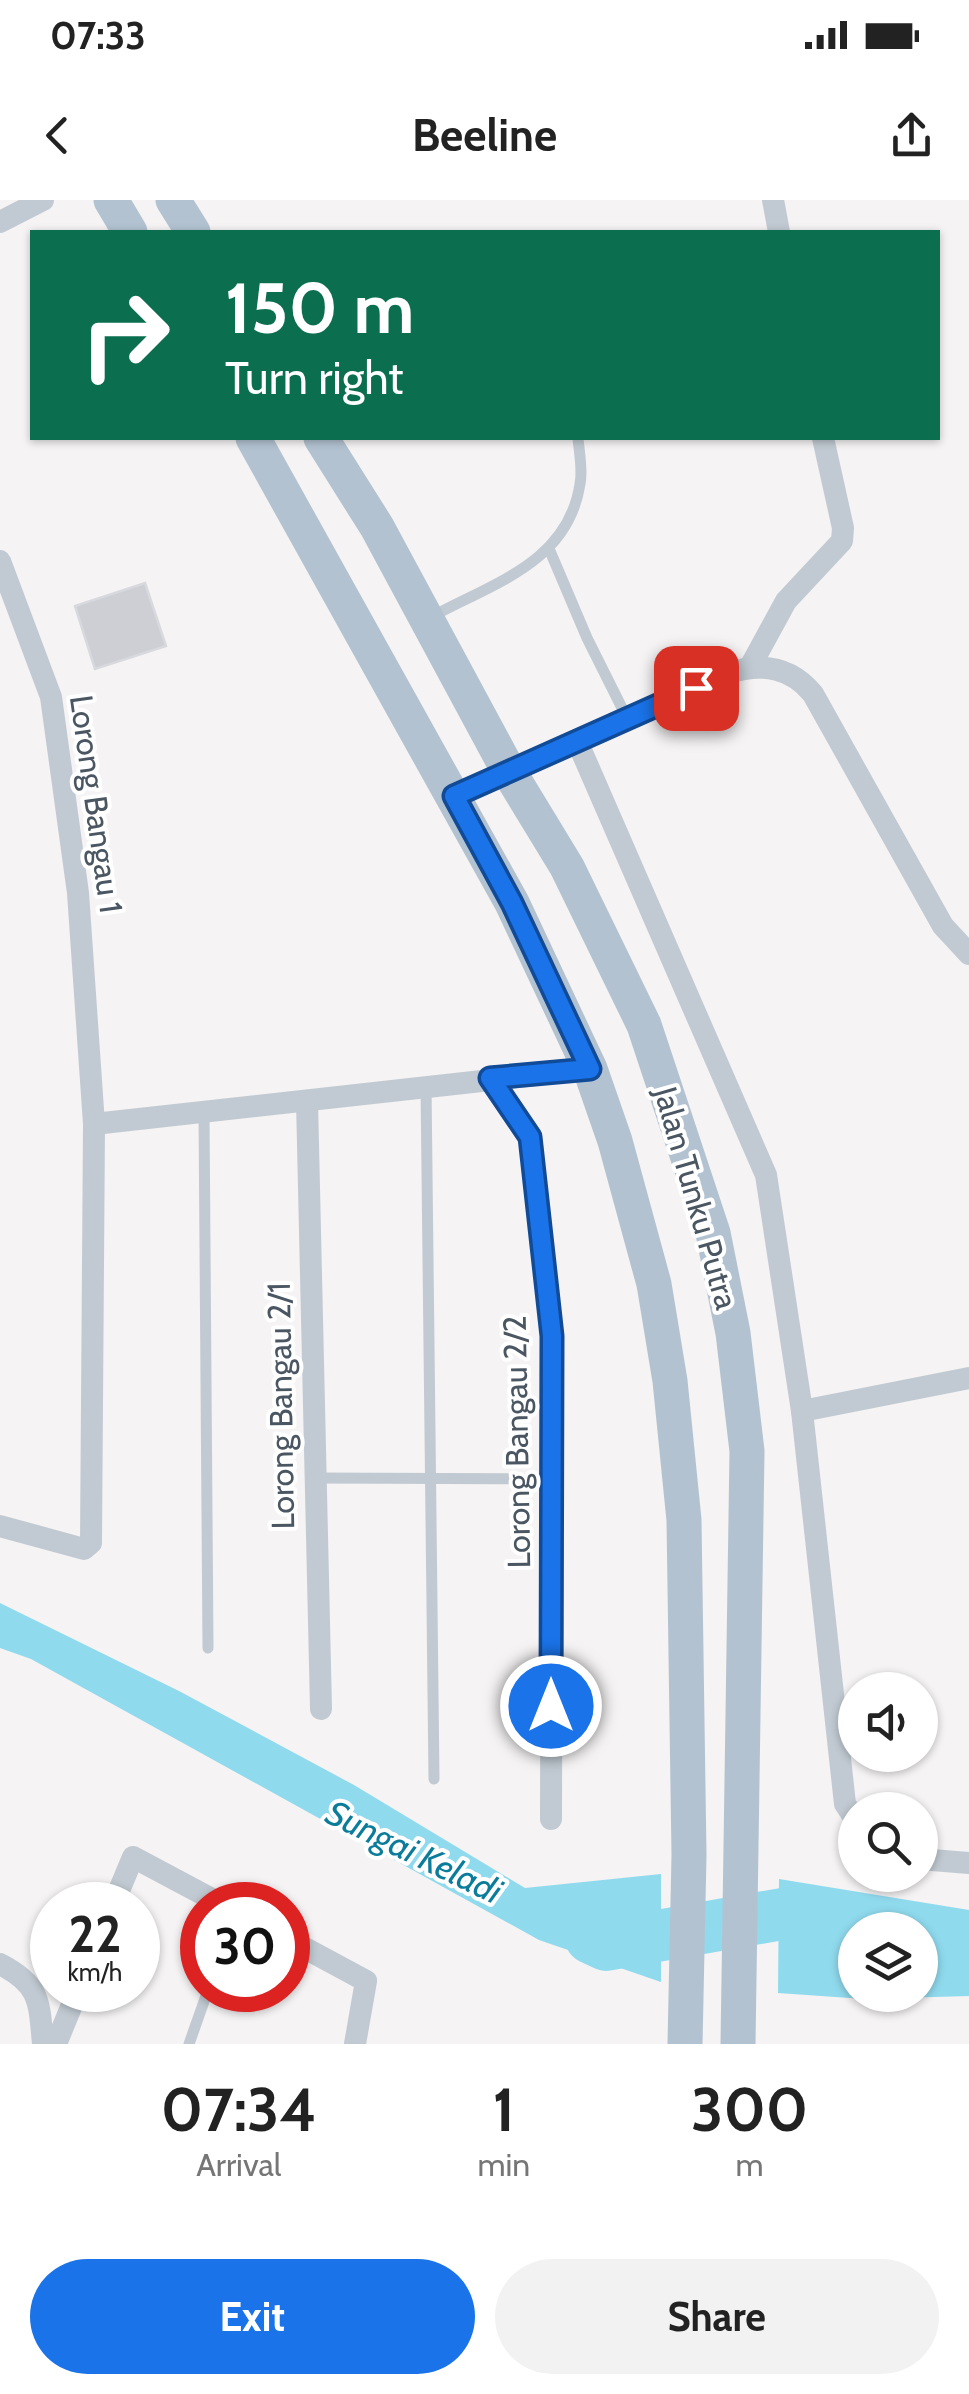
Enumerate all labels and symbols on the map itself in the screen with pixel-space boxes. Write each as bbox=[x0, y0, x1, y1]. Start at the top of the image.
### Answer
pin bbox=[654, 646, 739, 731]
street label: Lorong Bangau 1 bbox=[62, 692, 131, 915]
street label: Jalan Tunku Putra bbox=[646, 1081, 747, 1314]
street label: Lorong Bangau 2/1 bbox=[259, 1282, 302, 1530]
street label: Lorong Bangau 2/2 bbox=[495, 1315, 538, 1569]
position arrow bbox=[499, 1654, 603, 1758]
water label: Sungai Keladi bbox=[319, 1791, 510, 1913]
speed limit sign: 30 bbox=[180, 1882, 310, 2012]

